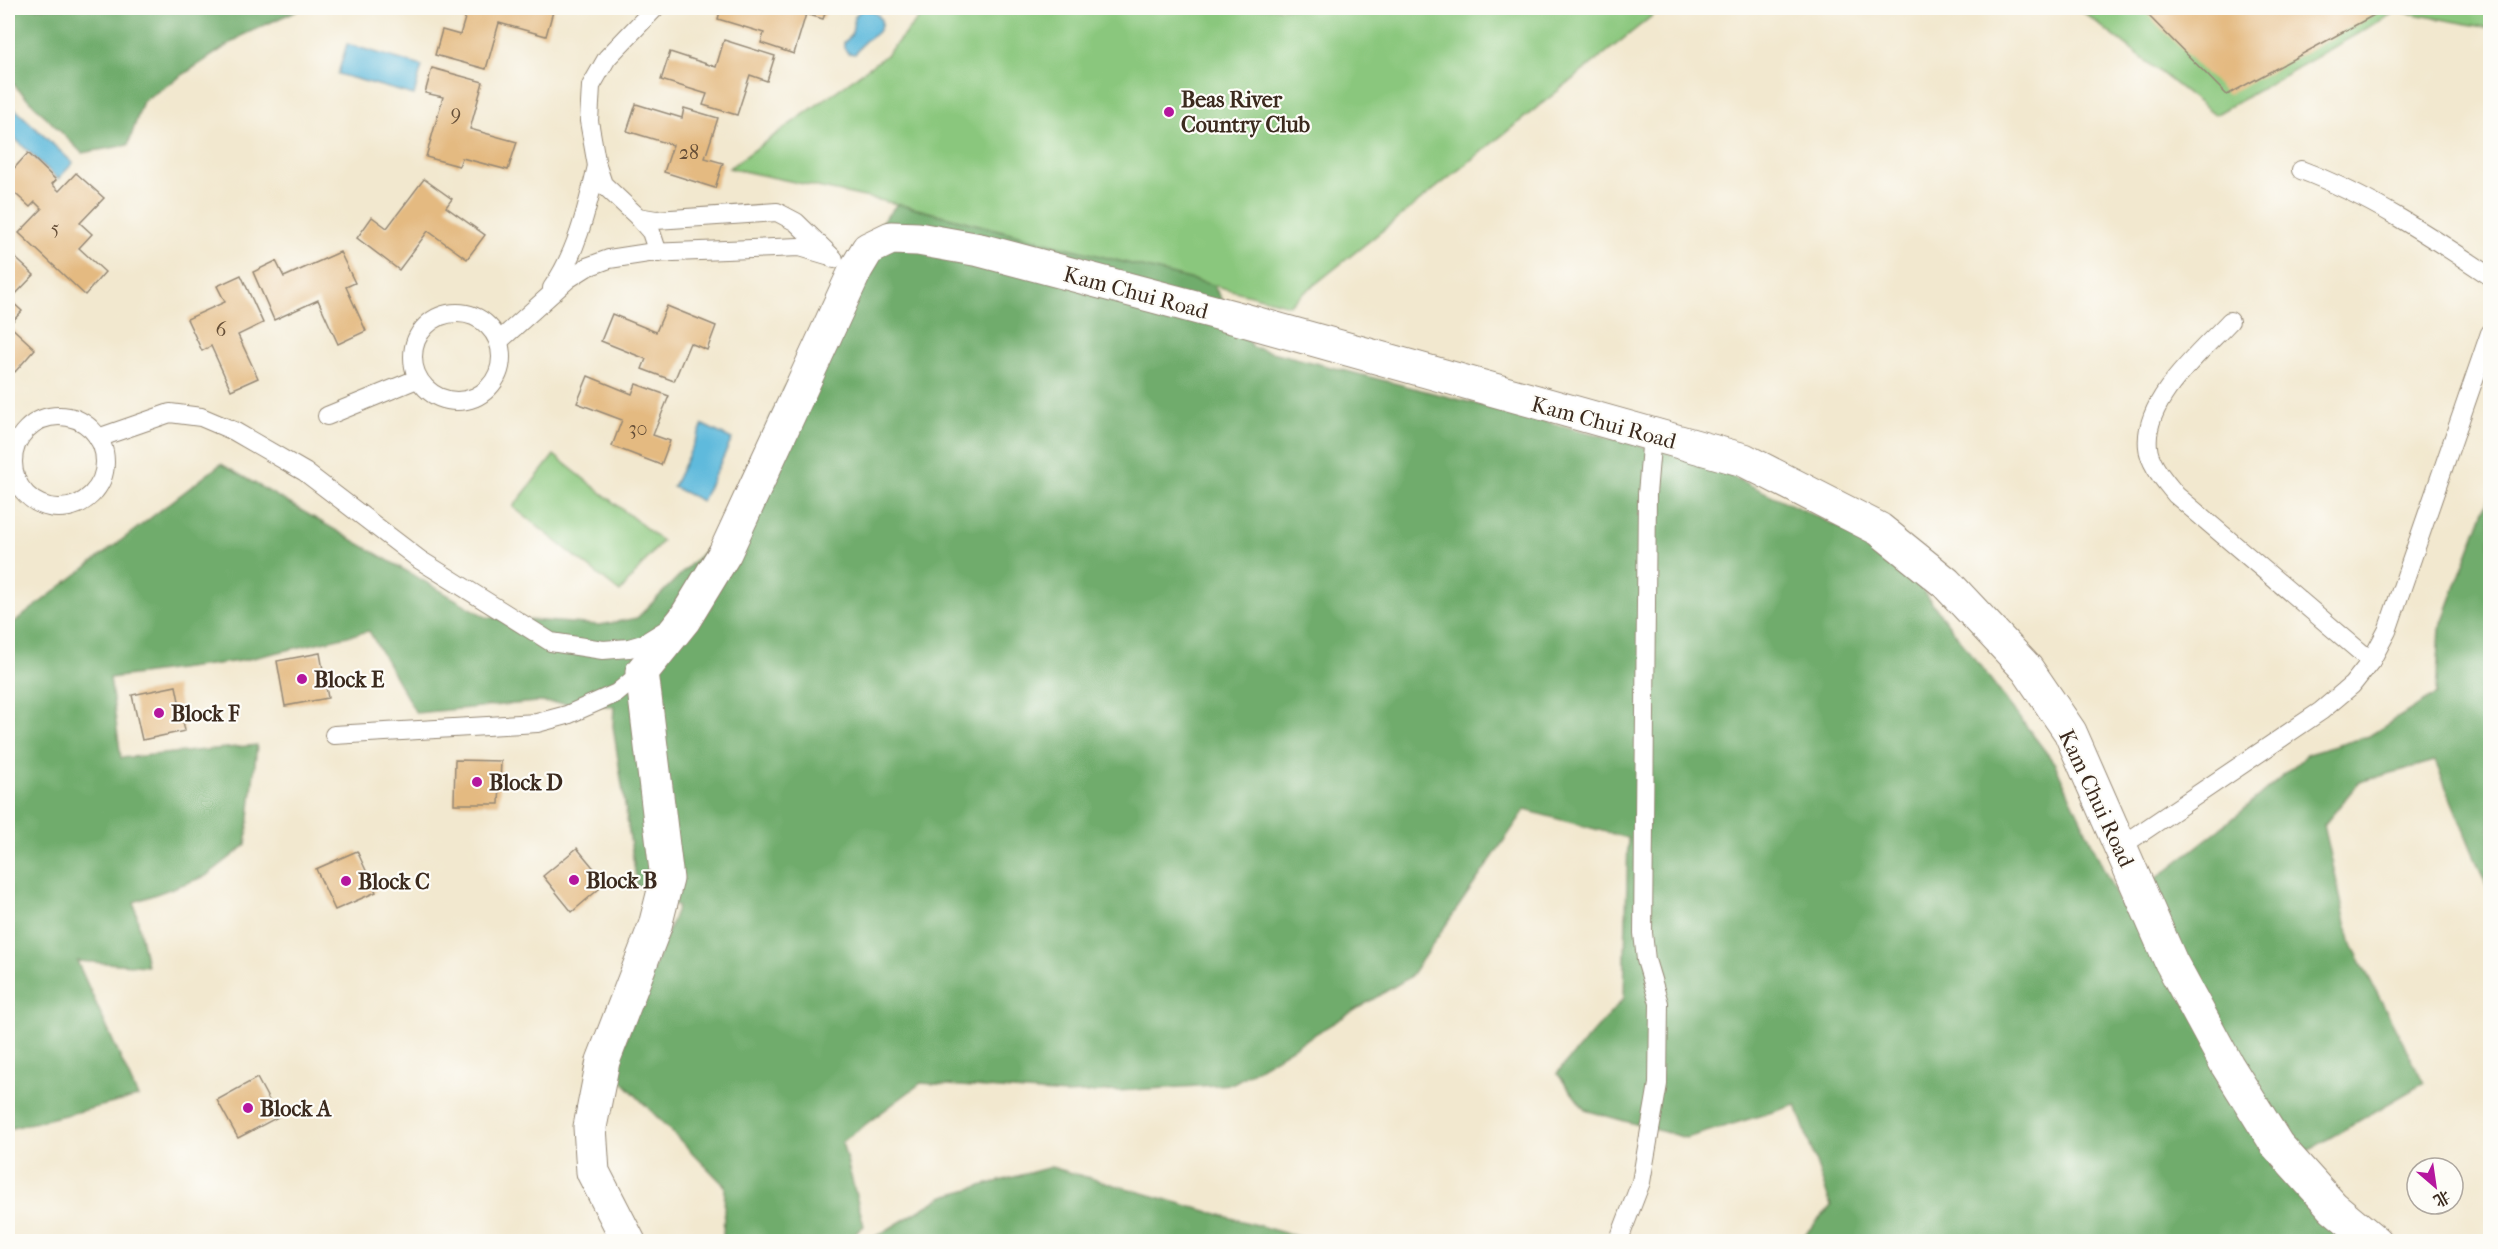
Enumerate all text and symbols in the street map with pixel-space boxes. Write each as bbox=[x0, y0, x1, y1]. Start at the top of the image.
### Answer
place label: Beas River Country Club bbox=[1181, 87, 1311, 138]
house number: 9 bbox=[451, 102, 461, 125]
marker: Beas River Country Club bbox=[1162, 105, 1176, 119]
house number: 28 bbox=[679, 141, 699, 164]
house number: 5 bbox=[51, 217, 59, 240]
street label: Kam Chui Road bbox=[1060, 261, 1212, 325]
house number: 6 bbox=[216, 318, 227, 341]
street label: Kam Chui Road bbox=[1528, 391, 1680, 455]
house number: 30 bbox=[628, 417, 648, 440]
place label: Block E bbox=[314, 667, 385, 693]
marker: Block E bbox=[295, 672, 309, 686]
place label: Block F bbox=[171, 701, 240, 727]
marker: Block F bbox=[152, 706, 166, 720]
street label: Kam Chui Road bbox=[2053, 725, 2140, 872]
place label: Block D bbox=[489, 770, 563, 796]
marker: Block D bbox=[470, 775, 484, 789]
place label: Block B bbox=[586, 868, 657, 894]
place label: Block C bbox=[358, 869, 430, 895]
marker: Block B bbox=[567, 873, 581, 887]
marker: Block C bbox=[339, 874, 353, 888]
place label: Block A bbox=[260, 1096, 332, 1122]
marker: Block A bbox=[241, 1101, 255, 1115]
north arrow bbox=[2405, 1156, 2465, 1216]
text: 北 bbox=[2430, 1186, 2454, 1211]

